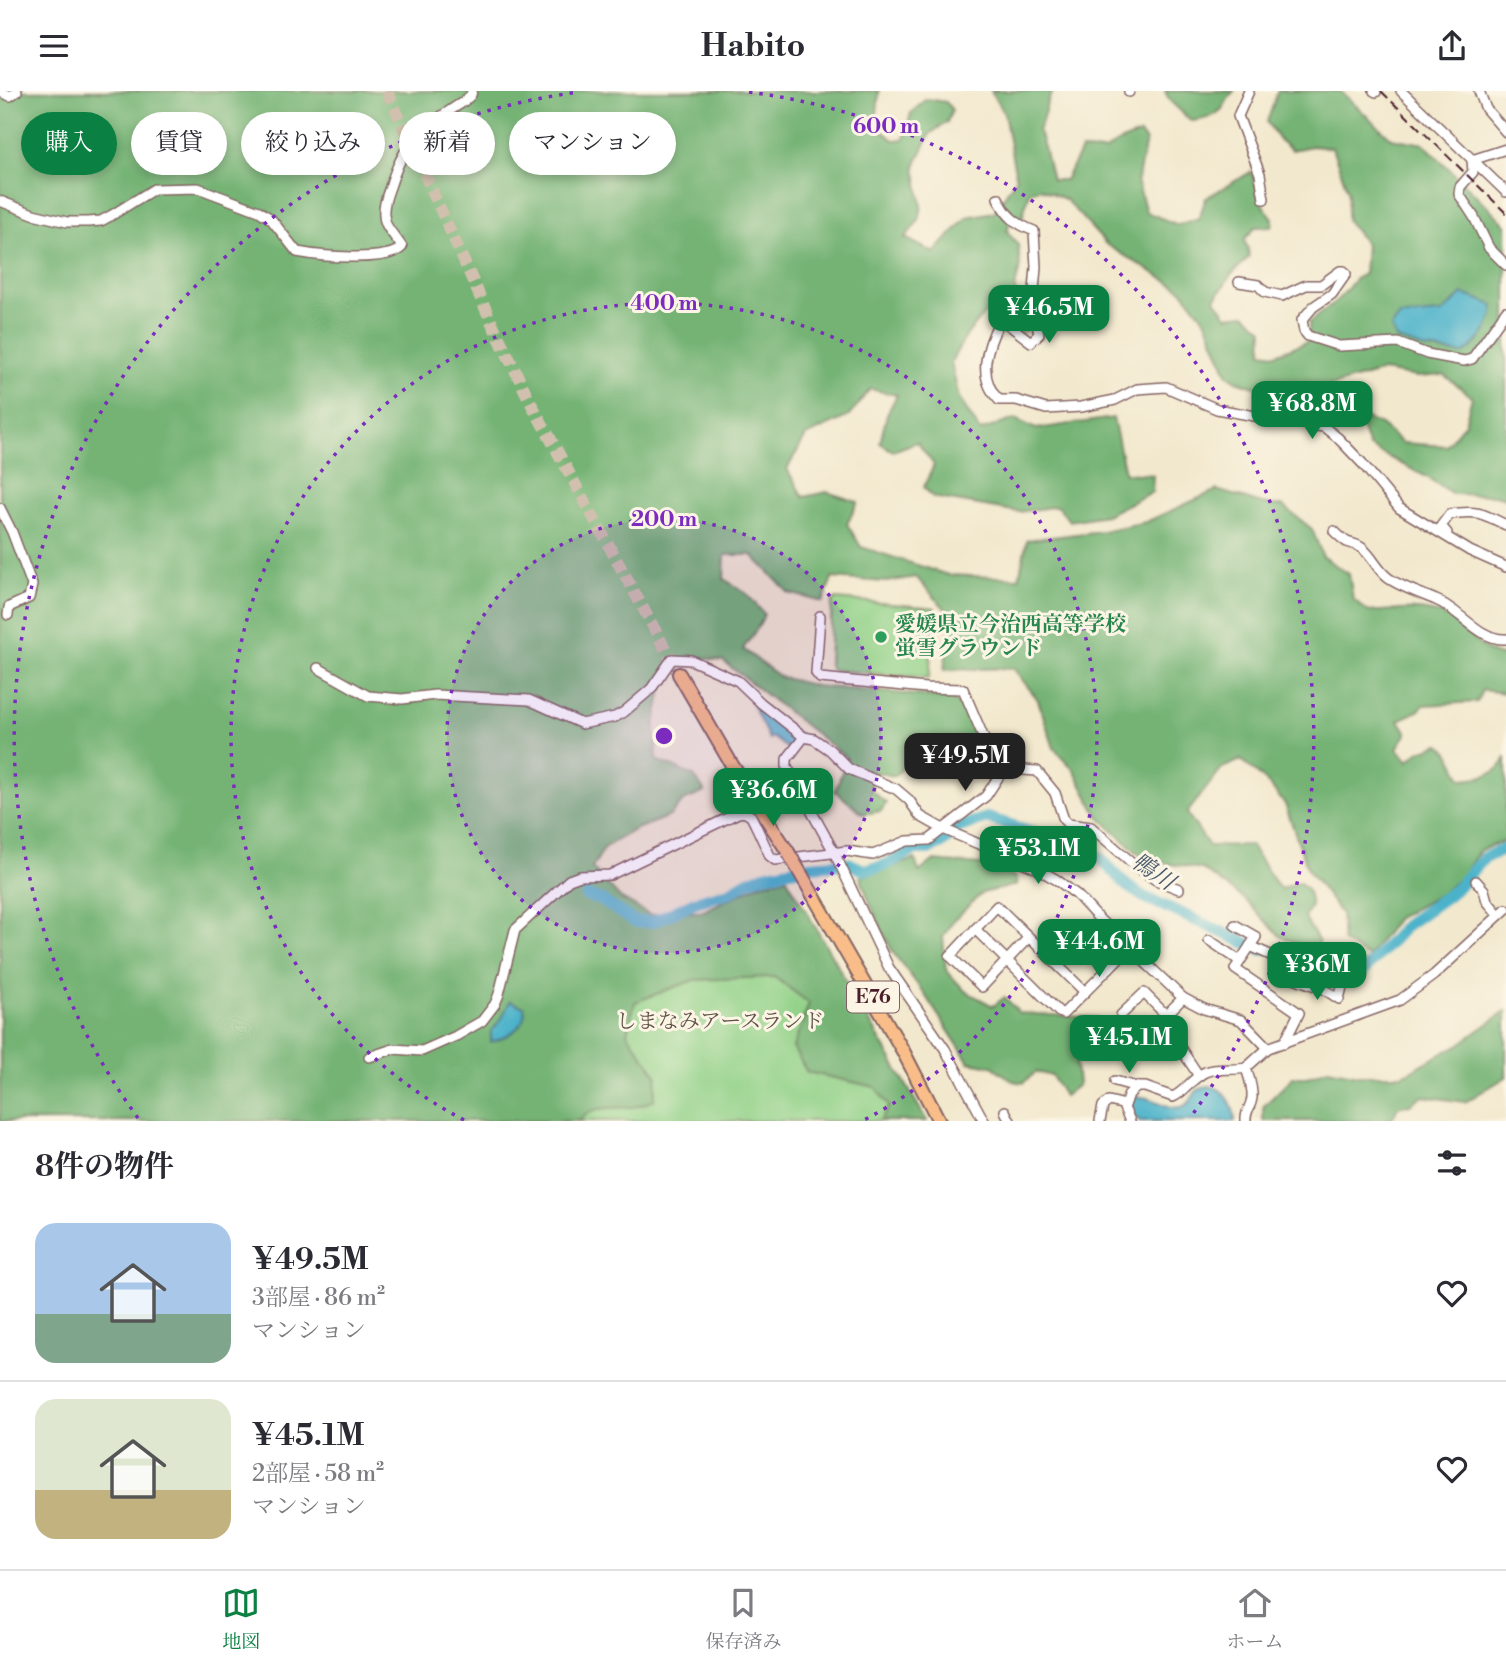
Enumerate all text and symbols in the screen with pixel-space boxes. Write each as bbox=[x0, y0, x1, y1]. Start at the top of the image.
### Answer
text: Habito bbox=[701, 26, 805, 66]
icon: menu bbox=[35, 27, 73, 65]
icon: share bbox=[1433, 27, 1471, 65]
chip: 購入 bbox=[21, 112, 117, 175]
chip: 賃貸 bbox=[131, 112, 227, 175]
chip: 絞り込み bbox=[241, 112, 385, 175]
chip: 新着 bbox=[399, 112, 495, 175]
chip: マンション bbox=[509, 112, 676, 175]
text: 600 m bbox=[853, 114, 919, 140]
pin: ¥46.5M bbox=[992, 285, 1106, 345]
text: 400 m bbox=[630, 291, 698, 317]
text: ¥46.5M bbox=[1004, 294, 1094, 322]
pin: ¥68.8M bbox=[1255, 381, 1369, 441]
text: ¥68.8M bbox=[1267, 390, 1357, 418]
text: 200 m bbox=[631, 507, 697, 533]
place label: 愛媛県立今治西高等学校 蛍雪グラウンド bbox=[895, 612, 1126, 662]
marker: 愛媛県立今治西高等学校 蛍雪グラウンド bbox=[873, 629, 889, 645]
centre of rings bbox=[652, 724, 676, 748]
pin: ¥49.5M bbox=[908, 733, 1022, 793]
text: ¥49.5M bbox=[920, 742, 1010, 770]
pin: ¥36.6M bbox=[716, 769, 830, 828]
text: ¥36.6M bbox=[729, 777, 817, 805]
pin: ¥53.1M bbox=[981, 827, 1095, 886]
text: ¥53.1M bbox=[996, 835, 1080, 863]
water label: 鴨川 bbox=[1126, 848, 1182, 898]
pin: ¥44.6M bbox=[1042, 919, 1156, 979]
text: ¥44.6M bbox=[1054, 928, 1144, 956]
pin: ¥36M bbox=[1276, 943, 1358, 1002]
text: ¥36M bbox=[1283, 951, 1351, 979]
road number: E76 bbox=[847, 981, 899, 1013]
park label: しまなみアースランド bbox=[616, 1009, 824, 1035]
pin: ¥45.1M bbox=[1072, 1016, 1186, 1075]
text: ¥45.1M bbox=[1086, 1024, 1172, 1052]
icon: filters bbox=[1433, 1144, 1471, 1182]
text: 8件の物件 bbox=[35, 1148, 174, 1186]
text: ¥49.5M bbox=[252, 1241, 369, 1279]
icon: home bbox=[91, 1251, 175, 1335]
icon: heart bbox=[1433, 1274, 1471, 1312]
text: 3部屋 · 86 m² bbox=[252, 1284, 385, 1312]
text: マンション bbox=[252, 1317, 366, 1345]
text: ¥45.1M bbox=[252, 1417, 364, 1455]
icon: home bbox=[91, 1427, 175, 1511]
icon: heart bbox=[1433, 1450, 1471, 1488]
text: 2部屋 · 58 m² bbox=[252, 1460, 384, 1488]
text: マンション bbox=[252, 1493, 366, 1521]
tab: 地図 bbox=[222, 1584, 261, 1654]
tab: 保存済み bbox=[705, 1584, 782, 1654]
tab: ホーム bbox=[1226, 1584, 1284, 1654]

